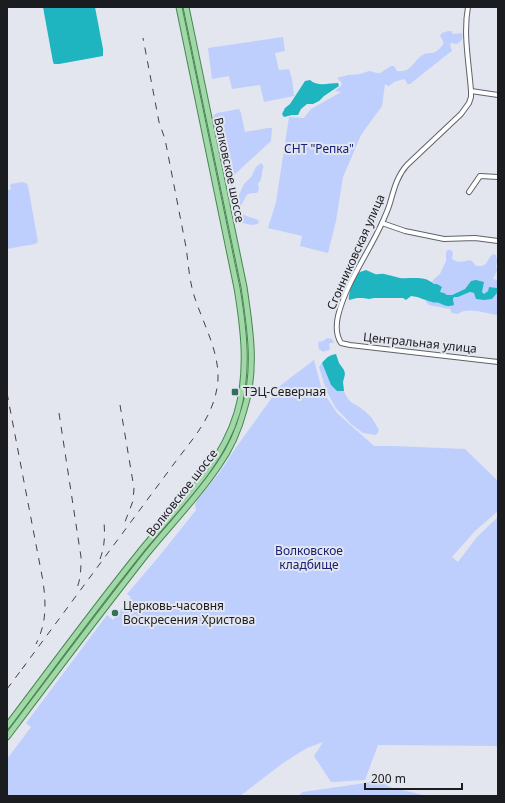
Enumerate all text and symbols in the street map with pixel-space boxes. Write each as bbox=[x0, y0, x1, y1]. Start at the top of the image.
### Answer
street label: Волковское шоссе bbox=[210, 116, 249, 224]
park label: СНТ "Репка" bbox=[284, 140, 354, 157]
street label: Сгонниковская улица bbox=[322, 191, 389, 312]
street label: Центральная улица bbox=[362, 328, 478, 357]
place label: ТЭЦ-Северная bbox=[243, 383, 326, 400]
marker: ТЭЦ-Северная bbox=[230, 387, 240, 397]
street label: Волковское шоссе bbox=[142, 445, 221, 540]
park label: Волковское кладбище bbox=[275, 542, 343, 573]
place label: Церковь-часовня Воскресения Христова bbox=[123, 597, 255, 628]
marker: Церковь-часовня Воскресения Христова bbox=[110, 608, 120, 618]
scale bar bbox=[365, 765, 462, 791]
text: 200 m bbox=[371, 770, 406, 787]

